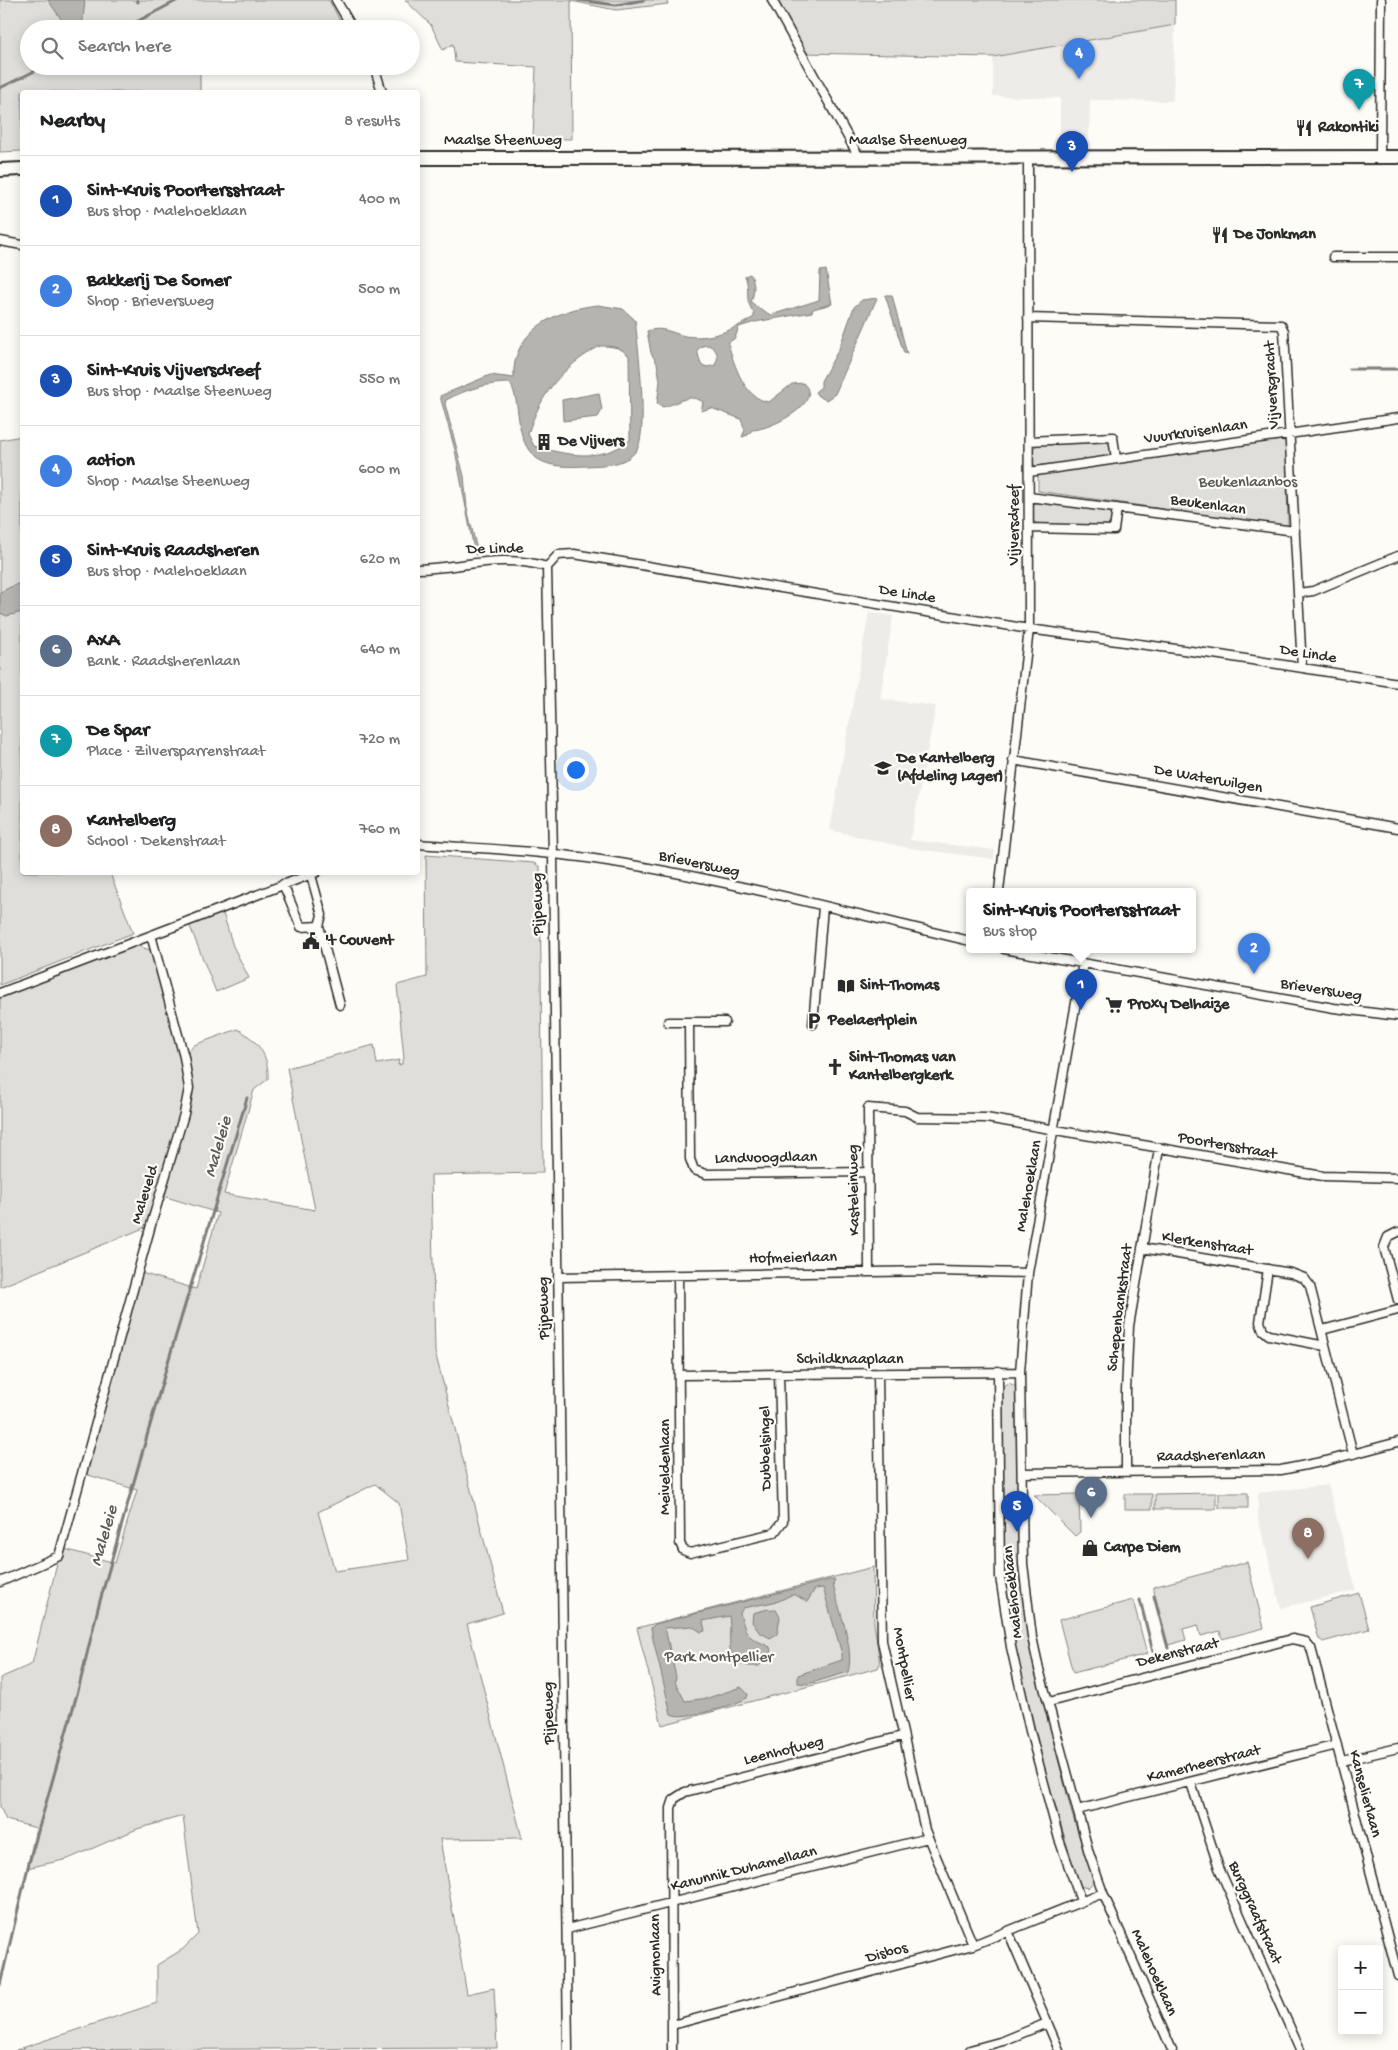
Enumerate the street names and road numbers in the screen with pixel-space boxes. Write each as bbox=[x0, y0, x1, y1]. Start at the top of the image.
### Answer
street label: Maalse Steenweg bbox=[444, 132, 562, 151]
street label: Maalse Steenweg bbox=[849, 132, 967, 151]
street label: Vijversgracht bbox=[1261, 339, 1285, 430]
street label: Vuurkruisenlaan bbox=[1142, 416, 1249, 450]
street label: Vijversdreef bbox=[1006, 484, 1025, 566]
street label: Beukenlaan bbox=[1168, 491, 1247, 521]
street label: De Linde bbox=[465, 540, 524, 560]
street label: De Linde bbox=[876, 581, 937, 609]
street label: De Linde bbox=[1277, 641, 1338, 669]
street label: De Waterwilgen bbox=[1151, 761, 1264, 799]
street label: Brieversweg bbox=[656, 847, 741, 883]
street label: Pijpeweg bbox=[529, 872, 549, 937]
street label: Brieversweg bbox=[1278, 975, 1363, 1007]
street label: Poortersstraat bbox=[1175, 1129, 1279, 1165]
street label: Malehoeklaan bbox=[1013, 1138, 1047, 1233]
street label: Kasteleinweg bbox=[845, 1144, 865, 1236]
street label: Landvoogdlaan bbox=[714, 1149, 818, 1169]
street label: Maleveld bbox=[128, 1162, 164, 1226]
street label: Klerkenstraat bbox=[1160, 1228, 1255, 1262]
street label: Schepenbankstraat bbox=[1104, 1242, 1138, 1373]
street label: Hofmeierlaan bbox=[749, 1249, 838, 1269]
street label: Pijpeweg bbox=[535, 1276, 555, 1341]
street label: Schildknaaplaan bbox=[796, 1351, 904, 1370]
street label: Dubbelsingel bbox=[757, 1406, 777, 1491]
street label: Meiveldenlaan bbox=[657, 1419, 676, 1515]
street label: Raadsherenlaan bbox=[1156, 1447, 1266, 1467]
street label: Malehoeklaan bbox=[1000, 1544, 1028, 1639]
street label: Montpellier bbox=[887, 1626, 919, 1703]
street label: Dekenstraat bbox=[1134, 1634, 1223, 1674]
street label: Pijpeweg bbox=[540, 1681, 560, 1746]
street label: Leenhofweg bbox=[742, 1733, 826, 1771]
street label: Kamerheerstraat bbox=[1145, 1741, 1264, 1788]
street label: Kanselierlaan bbox=[1343, 1748, 1385, 1840]
street label: Kanunnik Duhamellaan bbox=[669, 1843, 819, 1897]
street label: Burggraafstraat bbox=[1222, 1858, 1286, 1969]
street label: Avignonlaan bbox=[647, 1914, 667, 1996]
street label: Malehoeklaan bbox=[1125, 1927, 1181, 2020]
street label: Disbos bbox=[863, 1939, 911, 1969]

